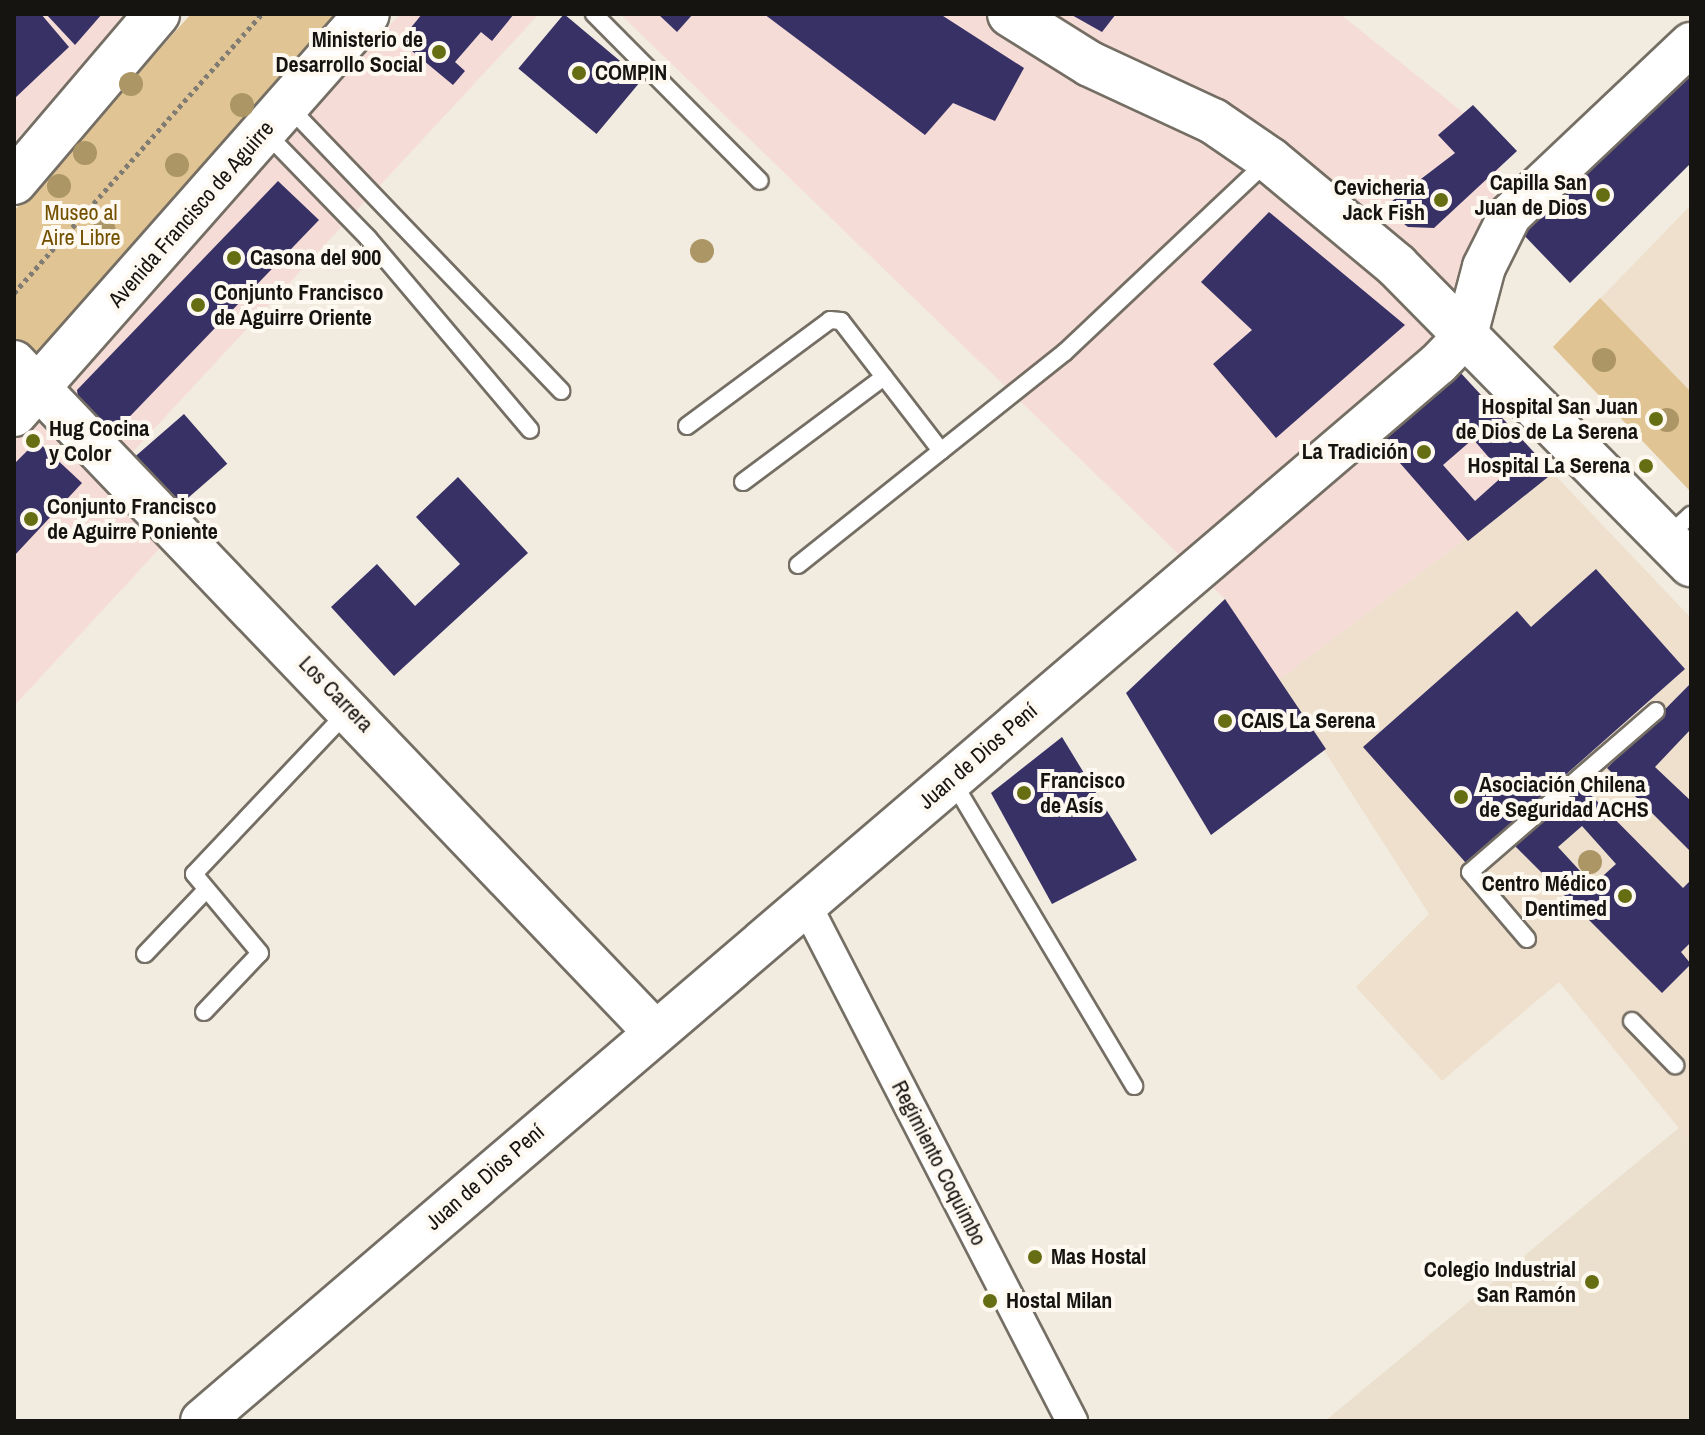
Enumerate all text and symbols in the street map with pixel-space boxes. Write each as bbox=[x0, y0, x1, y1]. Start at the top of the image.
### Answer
place label: Ministerio de Desarrollo Social bbox=[276, 26, 423, 78]
marker: Ministerio de Desarrollo Social bbox=[430, 43, 448, 61]
place label: COMPIN bbox=[595, 60, 667, 86]
marker: COMPIN bbox=[570, 64, 588, 82]
street label: Avenida Francisco de Aguirre bbox=[103, 115, 279, 313]
place label: Capilla San Juan de Dios bbox=[1475, 169, 1587, 220]
place label: Cevicheria Jack Fish bbox=[1334, 174, 1425, 226]
marker: Capilla San Juan de Dios bbox=[1594, 186, 1612, 204]
marker: Cevicheria Jack Fish bbox=[1432, 191, 1450, 209]
park label: Museo al Aire Libre bbox=[41, 199, 121, 250]
place label: Casona del 900 bbox=[250, 245, 381, 271]
marker: Casona del 900 bbox=[225, 249, 243, 267]
place label: Conjunto Francisco de Aguirre Oriente bbox=[214, 279, 383, 330]
marker: Conjunto Francisco de Aguirre Oriente bbox=[189, 296, 207, 314]
place label: Hospital San Juan de Dios de La Serena bbox=[1456, 393, 1638, 444]
marker: Hospital San Juan de Dios de La Serena bbox=[1645, 408, 1667, 430]
place label: Hug Cocina y Color bbox=[49, 415, 149, 466]
marker: Hug Cocina y Color bbox=[24, 432, 42, 450]
place label: La Tradición bbox=[1302, 439, 1408, 465]
marker: La Tradición bbox=[1415, 443, 1433, 461]
place label: Hospital La Serena bbox=[1468, 453, 1630, 479]
marker: Hospital La Serena bbox=[1637, 457, 1655, 475]
place label: Conjunto Francisco de Aguirre Poniente bbox=[47, 493, 218, 544]
marker: Conjunto Francisco de Aguirre Poniente bbox=[22, 510, 40, 528]
street label: Los Carrera bbox=[293, 651, 379, 737]
street label: Juan de Dios Pení bbox=[913, 697, 1043, 815]
place label: CAIS La Serena bbox=[1241, 708, 1375, 734]
marker: CAIS La Serena bbox=[1216, 712, 1234, 730]
place label: Francisco de Asís bbox=[1040, 767, 1125, 818]
place label: Asociación Chilena de Seguridad ACHS bbox=[1479, 771, 1649, 822]
marker: Francisco de Asís bbox=[1015, 784, 1033, 802]
marker: Asociación Chilena de Seguridad ACHS bbox=[1450, 786, 1472, 808]
place label: Centro Médico Dentimed bbox=[1482, 870, 1607, 922]
marker: Centro Médico Dentimed bbox=[1614, 885, 1636, 907]
street label: Regimiento Coquimbo bbox=[886, 1076, 992, 1250]
street label: Juan de Dios Pení bbox=[420, 1118, 550, 1236]
place label: Mas Hostal bbox=[1051, 1244, 1146, 1270]
marker: Mas Hostal bbox=[1026, 1248, 1044, 1266]
place label: Colegio Industrial San Ramón bbox=[1424, 1256, 1576, 1308]
marker: Colegio Industrial San Ramón bbox=[1583, 1273, 1601, 1291]
place label: Hostal Milan bbox=[1006, 1288, 1112, 1314]
marker: Hostal Milan bbox=[981, 1292, 999, 1310]

